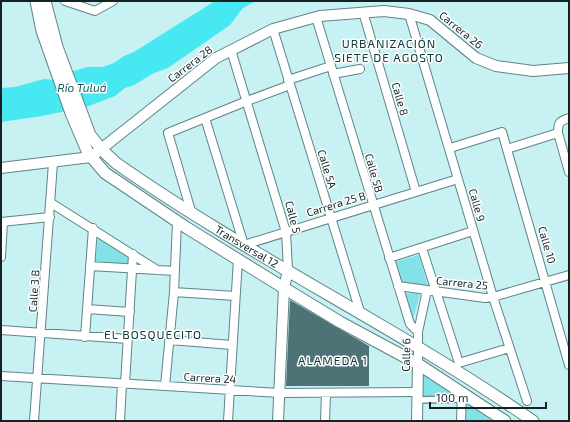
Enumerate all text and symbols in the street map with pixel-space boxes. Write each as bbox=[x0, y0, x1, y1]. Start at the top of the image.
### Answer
street label: Carrera 26 bbox=[437, 8, 486, 51]
district label: URBANIZACIÓN SIETE DE AGOSTO bbox=[334, 36, 444, 64]
street label: Carrera 28 bbox=[165, 43, 215, 85]
water label: Río Tuluá bbox=[57, 80, 107, 94]
street label: Calle 8 bbox=[390, 81, 411, 117]
street label: Calle 5A bbox=[315, 148, 340, 190]
street label: Calle 5B bbox=[363, 152, 386, 194]
street label: Calle 9 bbox=[467, 187, 488, 223]
street label: Carrera 25 B bbox=[305, 188, 367, 219]
street label: Calle 5 bbox=[283, 199, 304, 235]
street label: Transversal 12 bbox=[213, 222, 281, 270]
street label: Calle 10 bbox=[536, 225, 559, 265]
street label: Calle 3 B bbox=[26, 269, 41, 313]
street label: Carrera 25 bbox=[436, 273, 489, 292]
district label: EL BOSQUECITO bbox=[104, 327, 202, 342]
street label: Calle 6 bbox=[399, 338, 412, 372]
district label: ALAMEDA 1 bbox=[298, 353, 368, 367]
street label: Carrera 24 bbox=[183, 370, 237, 385]
scale bar bbox=[430, 384, 546, 410]
text: 100 m bbox=[436, 390, 468, 404]

